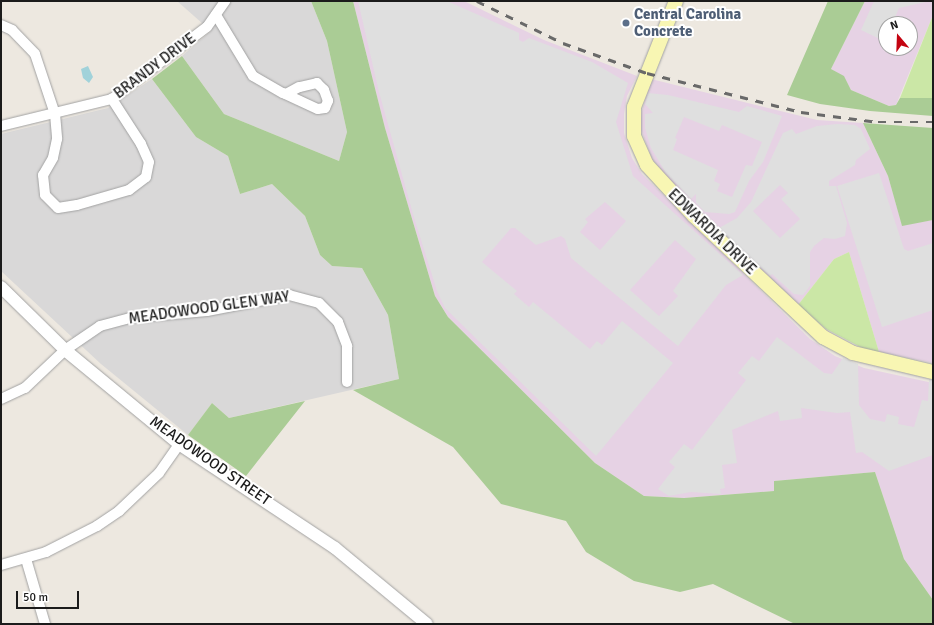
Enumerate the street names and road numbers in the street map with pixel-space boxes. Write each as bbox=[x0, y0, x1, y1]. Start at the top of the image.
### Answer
street label: BRANDY DRIVE bbox=[110, 29, 200, 103]
street label: EDWARDIA DRIVE bbox=[664, 185, 760, 279]
street label: MEADOWOOD GLEN WAY bbox=[127, 288, 291, 328]
street label: MEADOWOOD STREET bbox=[146, 413, 274, 509]

